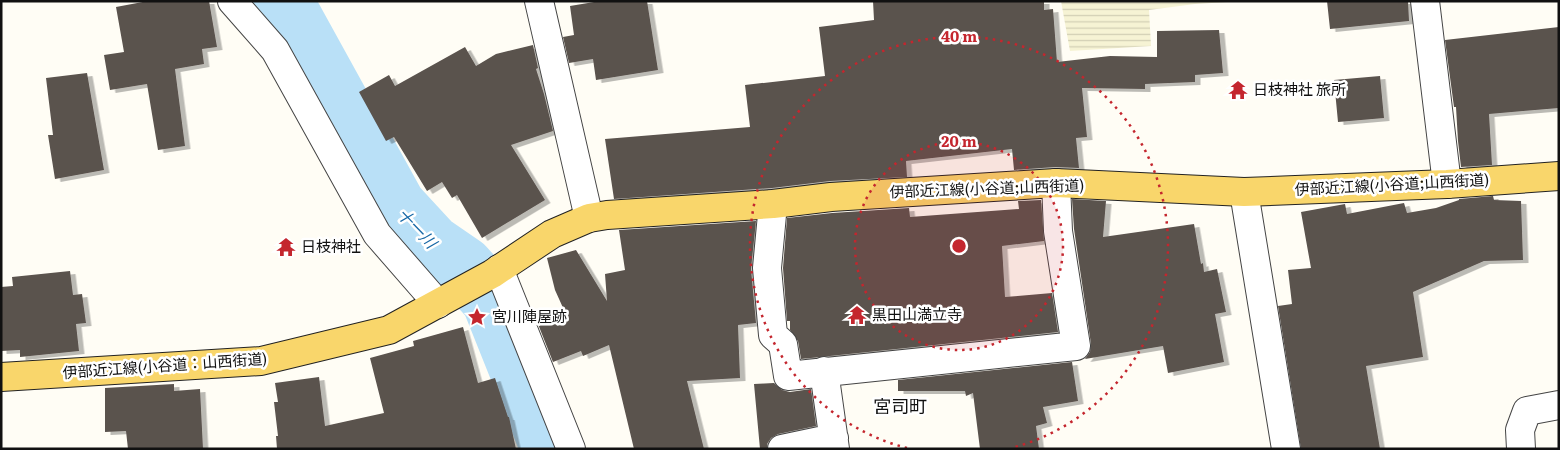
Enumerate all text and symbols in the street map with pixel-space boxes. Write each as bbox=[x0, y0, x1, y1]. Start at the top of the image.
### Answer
text: 40 m bbox=[941, 24, 977, 47]
place label: 日枝神社 旅所 bbox=[1253, 77, 1346, 100]
temple icon: 日枝神社 旅所 bbox=[1227, 79, 1249, 101]
text: 20 m bbox=[941, 129, 977, 152]
street label: 伊部近江線(小谷道;山西街道) bbox=[1294, 167, 1490, 200]
street label: 伊部近江線(小谷道;山西街道) bbox=[889, 173, 1085, 202]
water label: 十一川 bbox=[392, 202, 444, 254]
place label: 日枝神社 bbox=[301, 234, 361, 257]
temple icon: 日枝神社 bbox=[275, 236, 297, 258]
centre of rings bbox=[950, 237, 968, 255]
place label: 黒田山満立寺 bbox=[872, 302, 962, 325]
place label: 宮川陣屋跡 bbox=[492, 304, 567, 327]
temple icon: 黒田山満立寺 bbox=[846, 304, 868, 326]
place icon: 宮川陣屋跡 bbox=[466, 306, 488, 328]
street label: 伊部近江線(小谷道：山西街道) bbox=[62, 346, 268, 383]
district label: 宮司町 bbox=[873, 392, 927, 419]

